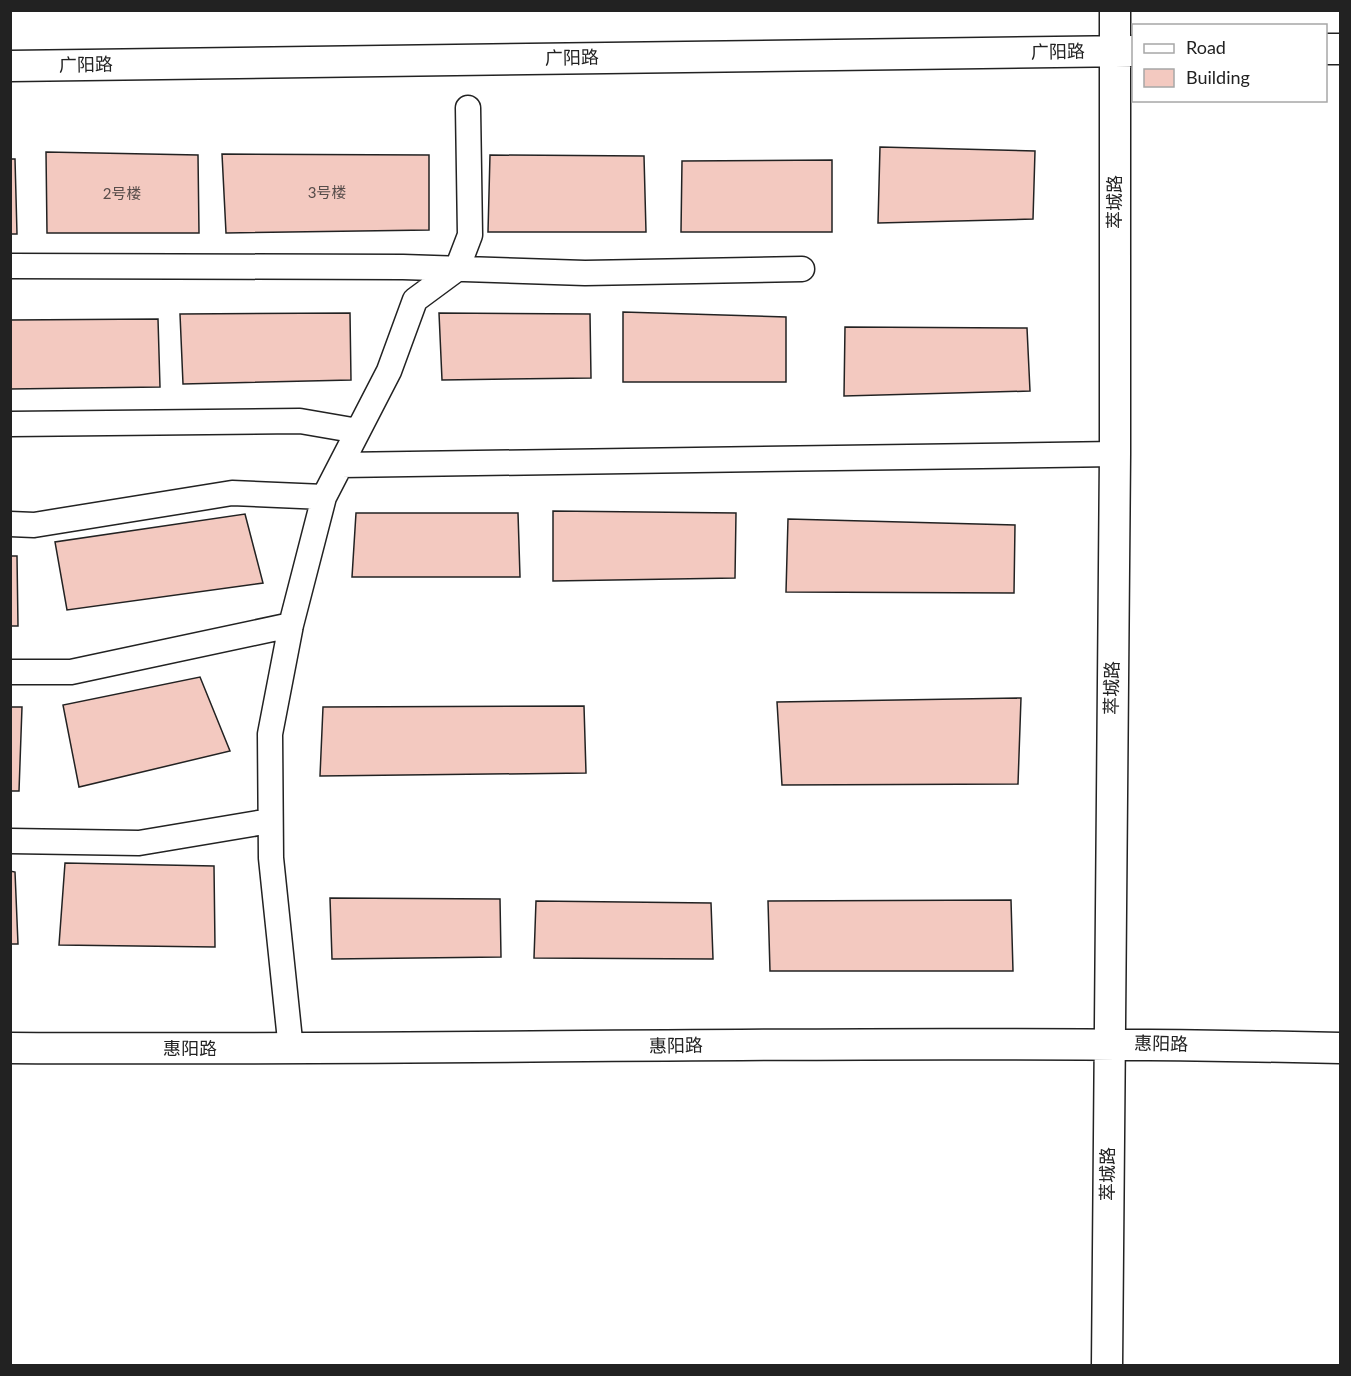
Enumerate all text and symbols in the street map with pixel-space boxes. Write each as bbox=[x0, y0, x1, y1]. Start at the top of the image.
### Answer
legend bbox=[1132, 24, 1327, 102]
text: Road bbox=[1186, 36, 1226, 58]
street label: 广阳路 bbox=[1031, 40, 1085, 62]
street label: 广阳路 bbox=[545, 46, 599, 68]
street label: 广阳路 bbox=[59, 53, 113, 75]
text: Building bbox=[1186, 66, 1250, 88]
street label: 萃城路 bbox=[1103, 175, 1125, 229]
house number: 3号楼 bbox=[308, 183, 346, 201]
house number: 2号楼 bbox=[103, 184, 141, 202]
street label: 萃城路 bbox=[1100, 661, 1122, 715]
street label: 惠阳路 bbox=[1134, 1032, 1188, 1054]
street label: 惠阳路 bbox=[649, 1034, 703, 1056]
street label: 惠阳路 bbox=[163, 1037, 217, 1059]
street label: 萃城路 bbox=[1096, 1147, 1118, 1201]

